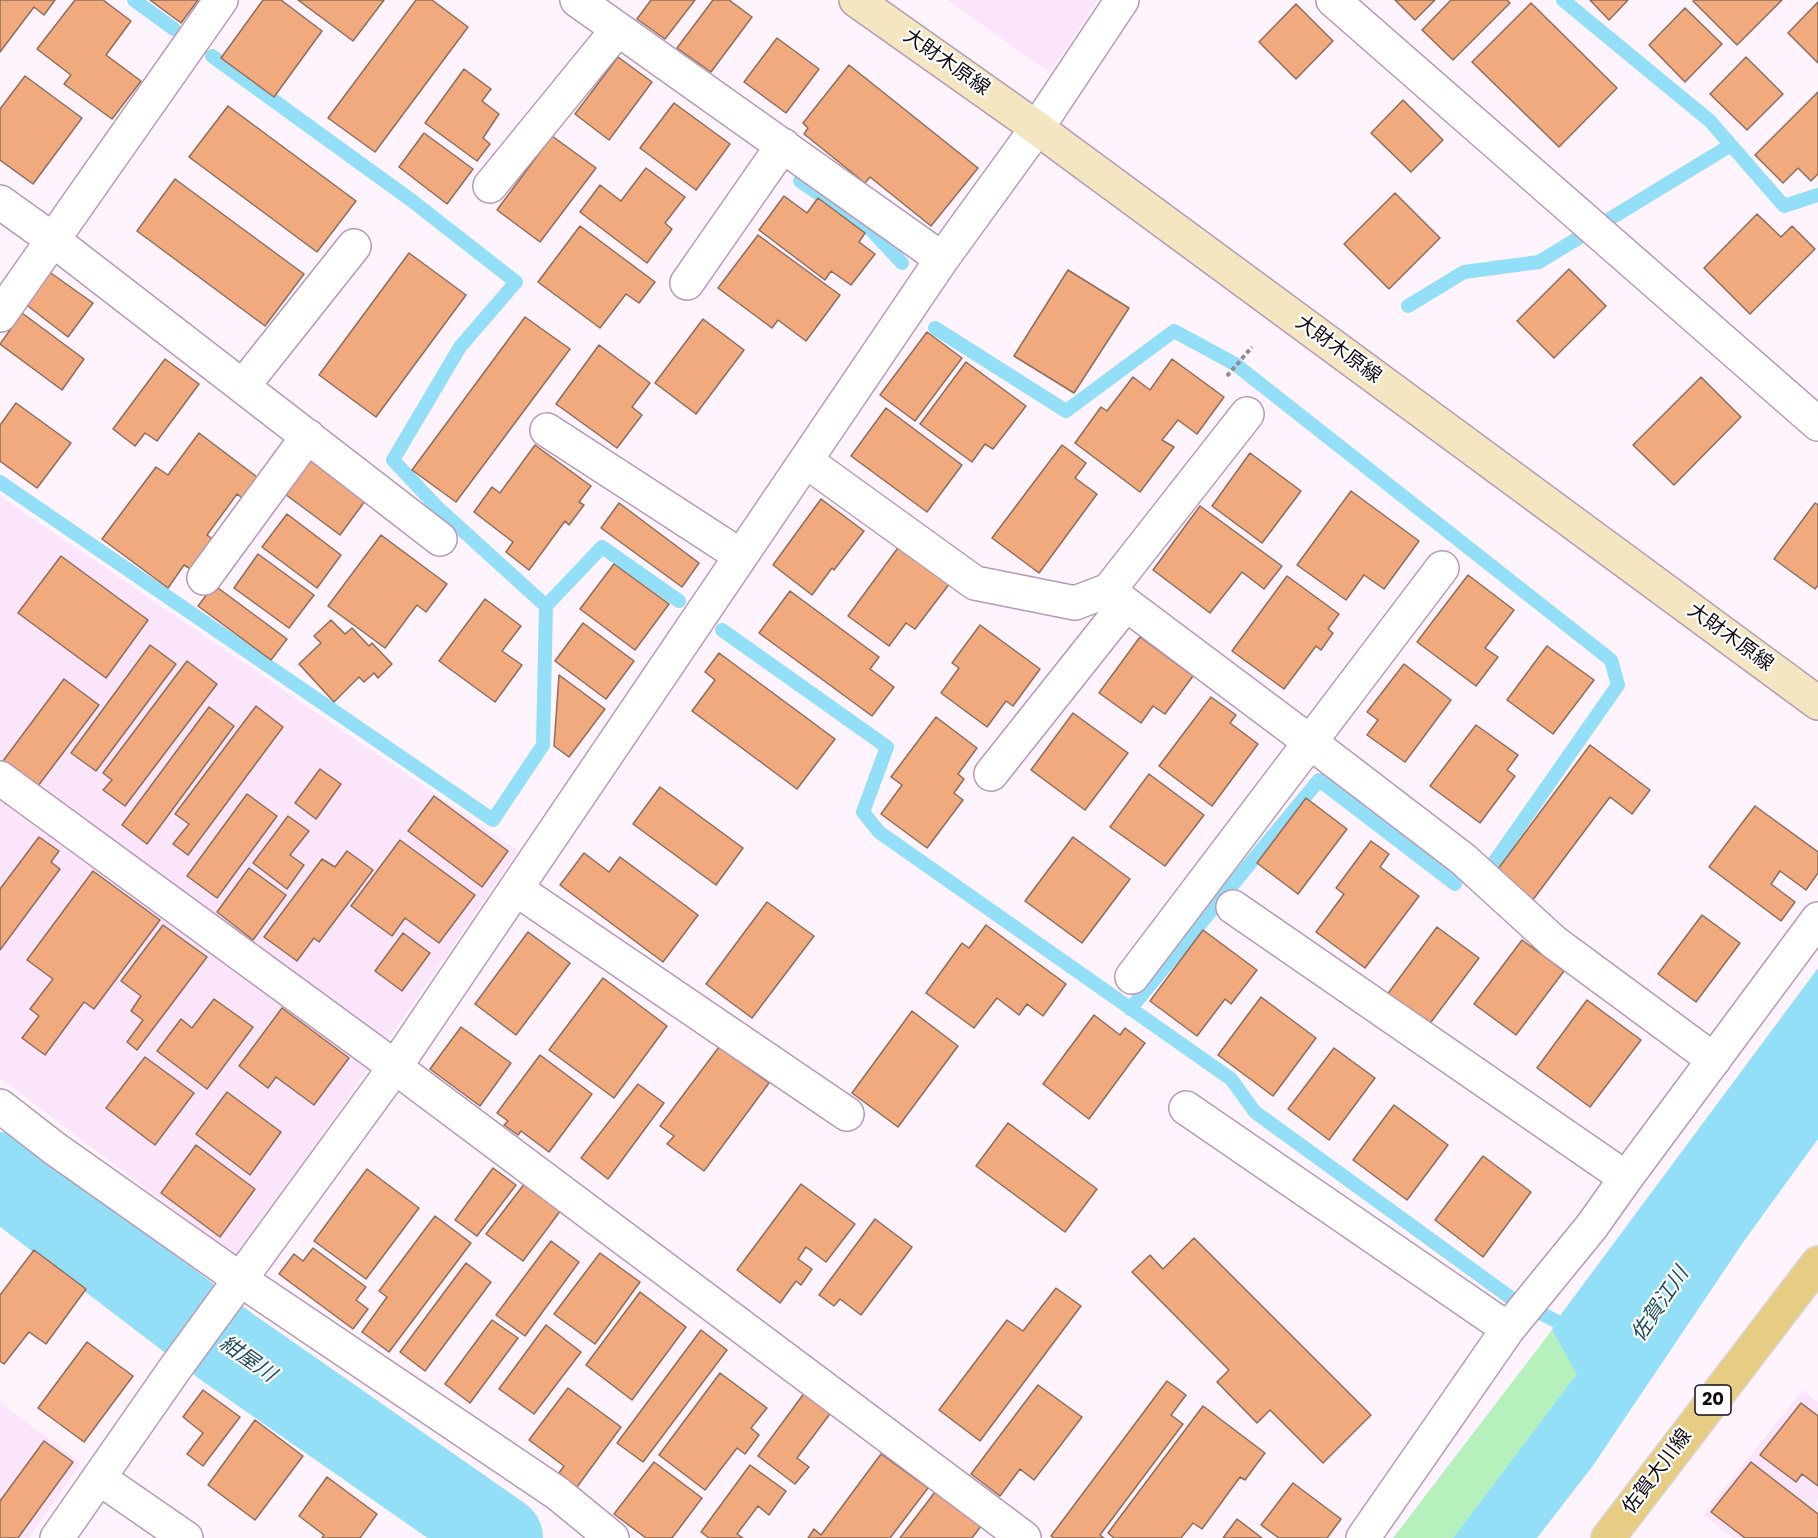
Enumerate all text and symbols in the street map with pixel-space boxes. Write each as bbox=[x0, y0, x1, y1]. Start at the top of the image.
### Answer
street label: 大財木原線 bbox=[898, 24, 994, 102]
street label: 大財木原線 bbox=[1290, 311, 1386, 389]
street label: 大財木原線 bbox=[1682, 599, 1778, 677]
water label: 佐賀江川 bbox=[1627, 1263, 1695, 1347]
water label: 紺屋川 bbox=[214, 1332, 280, 1388]
road number: 20 bbox=[1695, 1385, 1731, 1415]
street label: 佐賀大川線 bbox=[1618, 1425, 1698, 1519]

